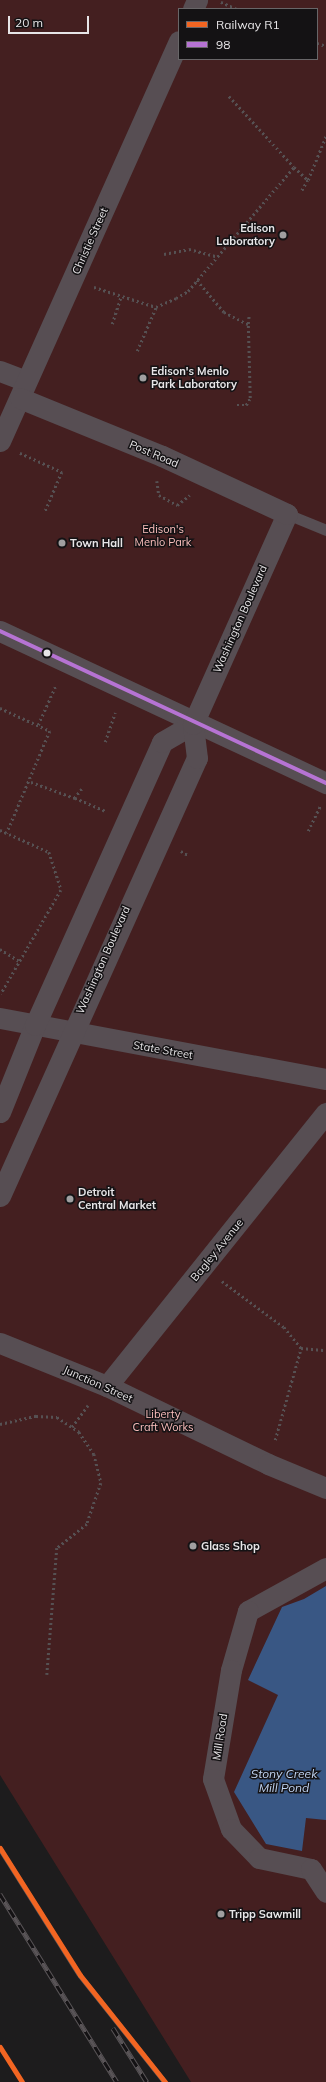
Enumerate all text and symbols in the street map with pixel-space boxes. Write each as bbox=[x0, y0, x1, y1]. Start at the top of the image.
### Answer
scale bar bbox=[10, 8, 91, 34]
legend bbox=[178, 8, 318, 60]
text: 20 m bbox=[15, 15, 43, 30]
text: Railway R1 bbox=[216, 17, 280, 32]
text: 98 bbox=[216, 37, 230, 52]
street label: Christie Street bbox=[69, 206, 111, 276]
place label: Edison Laboratory bbox=[216, 222, 275, 248]
marker: Edison Laboratory bbox=[278, 230, 288, 240]
place label: Edison's Menlo Park Laboratory bbox=[151, 365, 237, 391]
marker: Edison's Menlo Park Laboratory bbox=[138, 373, 148, 383]
street label: Post Road bbox=[127, 438, 181, 470]
park label: Edison's Menlo Park bbox=[135, 523, 191, 549]
place label: Town Hall bbox=[70, 536, 123, 550]
marker: Town Hall bbox=[57, 538, 67, 548]
street label: Washington Boulevard bbox=[210, 563, 270, 675]
unlabelled marker bbox=[42, 648, 52, 658]
street label: Washington Boulevard bbox=[73, 904, 133, 1016]
street label: State Street bbox=[132, 1038, 194, 1062]
place label: Detroit Central Market bbox=[78, 1186, 156, 1212]
marker: Detroit Central Market bbox=[65, 1194, 75, 1204]
street label: Bagley Avenue bbox=[188, 1216, 246, 1284]
street label: Junction Street bbox=[61, 1363, 135, 1405]
park label: Liberty Craft Works bbox=[132, 1408, 194, 1434]
place label: Glass Shop bbox=[201, 1539, 260, 1553]
marker: Glass Shop bbox=[188, 1541, 198, 1551]
street label: Mill Road bbox=[210, 1713, 230, 1761]
water label: Stony Creek Mill Pond bbox=[251, 1767, 317, 1795]
place label: Tripp Sawmill bbox=[229, 1907, 301, 1921]
marker: Tripp Sawmill bbox=[216, 1909, 226, 1919]

